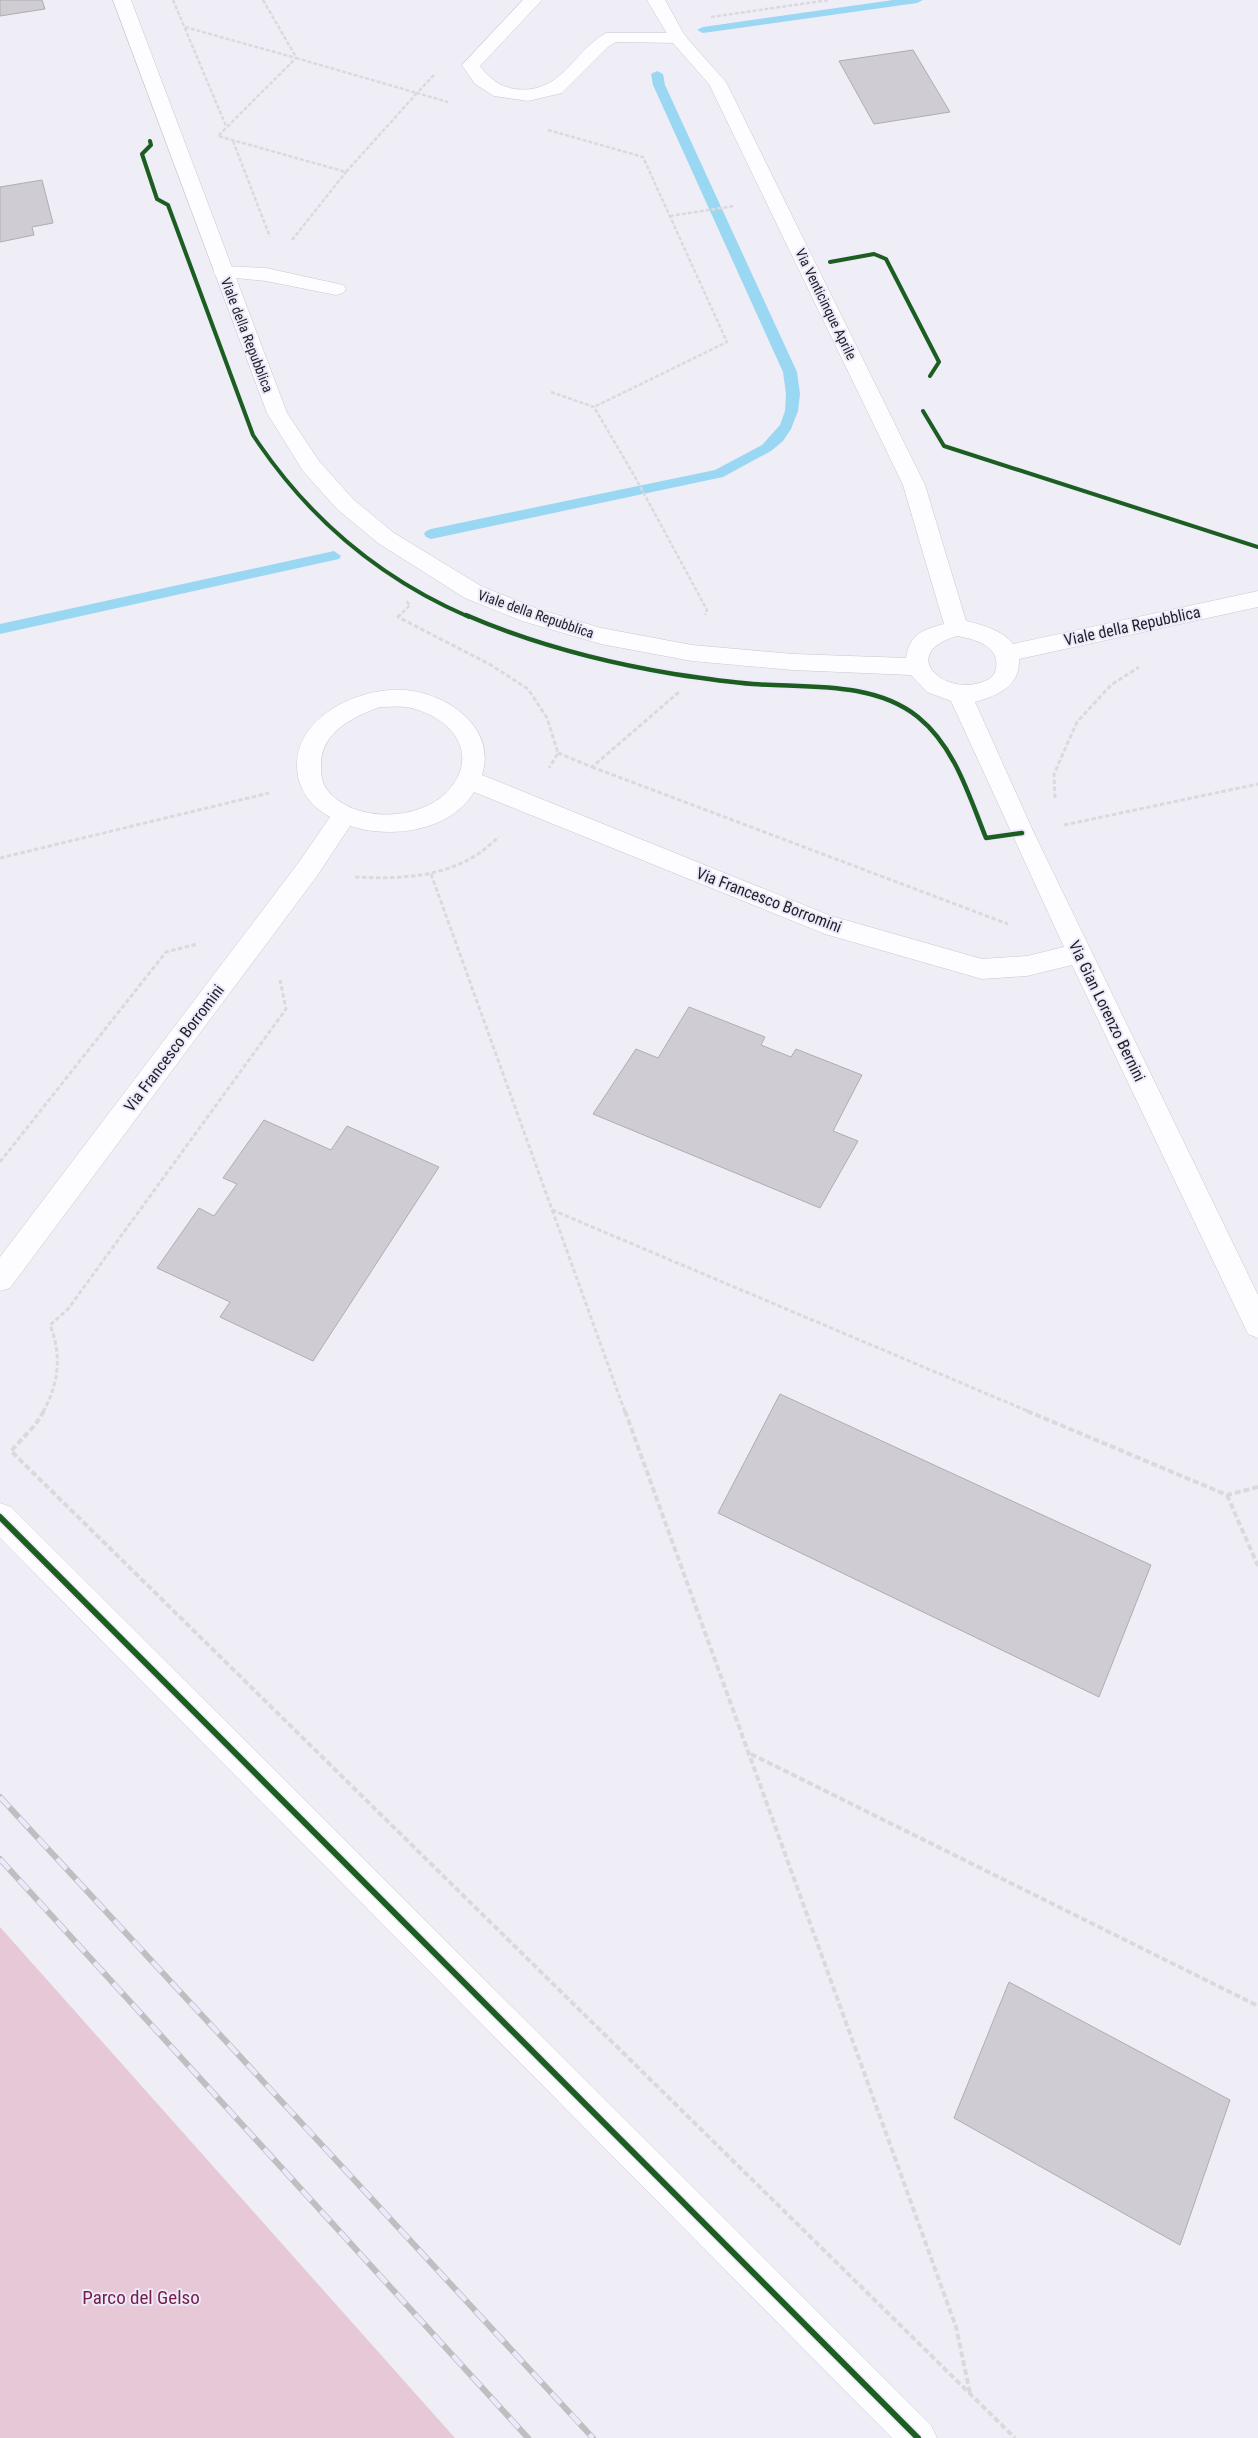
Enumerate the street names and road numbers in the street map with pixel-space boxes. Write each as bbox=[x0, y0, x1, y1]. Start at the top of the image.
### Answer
street label: Via Venticinque Aprile bbox=[792, 246, 860, 362]
street label: Viale della Repubblica bbox=[218, 275, 276, 395]
street label: Viale della Repubblica bbox=[476, 587, 596, 641]
street label: Viale della Repubblica bbox=[1062, 602, 1202, 650]
street label: Via Francesco Borromini bbox=[694, 863, 844, 937]
street label: Via Gian Lorenzo Bernini bbox=[1065, 937, 1149, 1085]
street label: Via Francesco Borromini bbox=[120, 981, 228, 1115]

